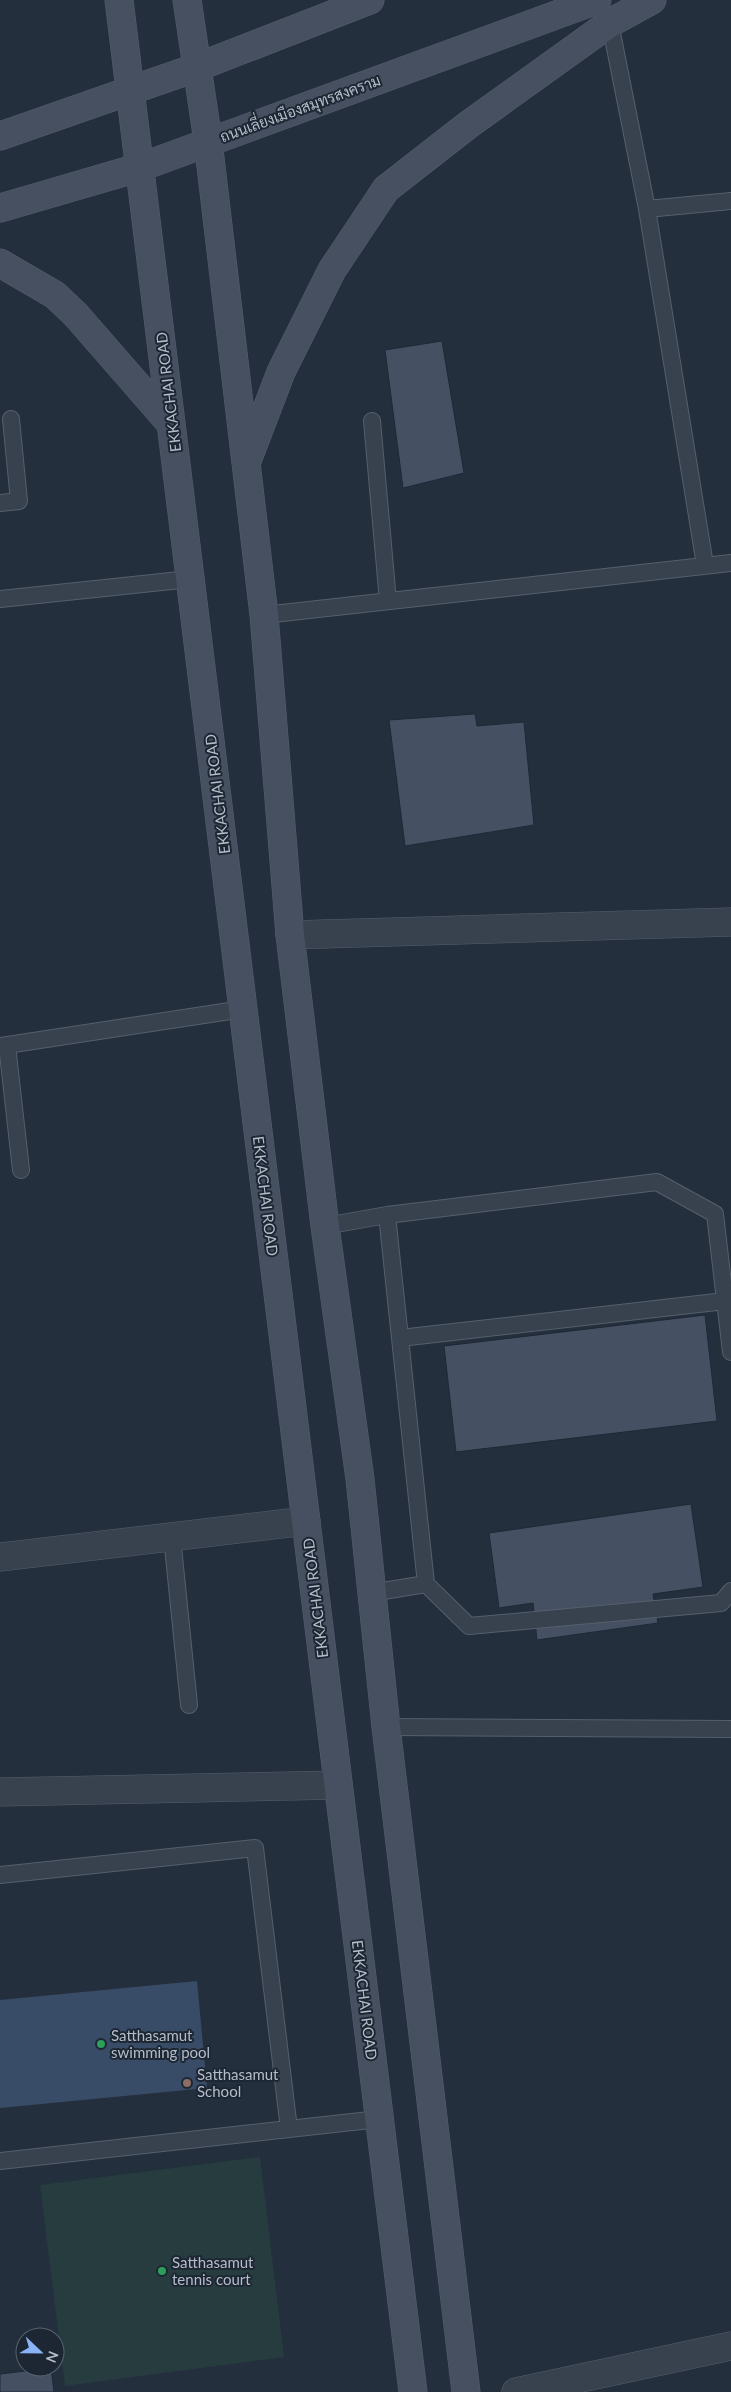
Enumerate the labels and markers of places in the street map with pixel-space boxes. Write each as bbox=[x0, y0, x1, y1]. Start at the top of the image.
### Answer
place label: Satthasamut swimming pool bbox=[111, 2026, 210, 2061]
marker: Satthasamut swimming pool bbox=[95, 2038, 107, 2050]
place label: Satthasamut School bbox=[197, 2065, 279, 2100]
marker: Satthasamut School bbox=[181, 2077, 193, 2089]
place label: Satthasamut tennis court bbox=[172, 2253, 254, 2288]
marker: Satthasamut tennis court bbox=[156, 2265, 168, 2277]

